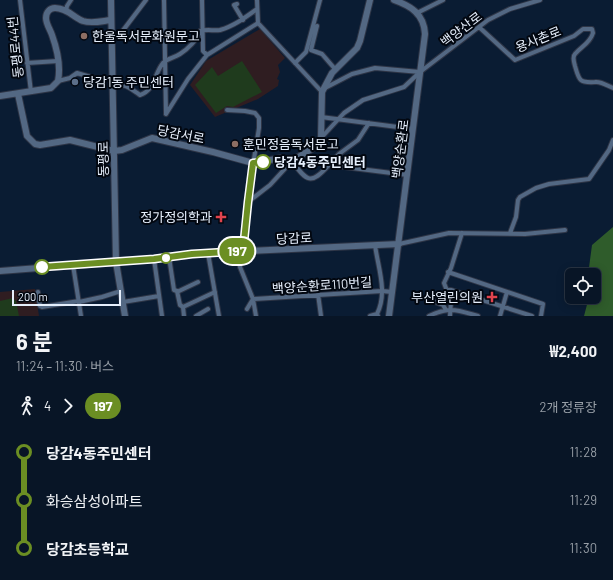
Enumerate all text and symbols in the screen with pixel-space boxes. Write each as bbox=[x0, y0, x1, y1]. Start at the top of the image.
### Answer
street label: 백양산로 bbox=[437, 8, 485, 50]
street label: 동평로44번 bbox=[4, 15, 26, 79]
street label: 용사촌로 bbox=[513, 23, 563, 55]
place label: 한울독서문화원문고 bbox=[92, 28, 200, 44]
marker: 한울독서문화원문고 bbox=[79, 31, 89, 41]
place label: 당감1동 주민센터 bbox=[83, 74, 174, 90]
marker: 당감1동 주민센터 bbox=[70, 77, 80, 87]
street label: 백양순환로 bbox=[388, 118, 412, 180]
street label: 당감서로 bbox=[156, 122, 206, 146]
place label: 훈민정음독서문고 bbox=[243, 136, 339, 152]
marker: 훈민정음독서문고 bbox=[230, 139, 240, 149]
street label: 동평로 bbox=[95, 141, 111, 177]
marker: 당감4동주민센터 bbox=[255, 154, 271, 170]
place label: 당감4동주민센터 bbox=[274, 154, 366, 170]
place label: 정가정의학과 bbox=[140, 209, 212, 225]
marker: 정가정의학과 bbox=[215, 211, 227, 223]
street label: 당감로 bbox=[276, 229, 312, 247]
line badge: 197 bbox=[214, 238, 260, 264]
text: 197 bbox=[227, 242, 247, 259]
unlabelled marker bbox=[160, 252, 172, 264]
unlabelled marker bbox=[34, 259, 50, 275]
map controls bbox=[565, 268, 601, 304]
button: locate bbox=[565, 268, 601, 304]
street label: 백양순환로110번길 bbox=[271, 274, 373, 296]
scale bar bbox=[12, 288, 121, 307]
place label: 부산열린의원 bbox=[411, 289, 483, 305]
text: 200 m bbox=[18, 290, 48, 303]
marker: 부산열린의원 bbox=[486, 291, 498, 303]
text: 6 분 bbox=[16, 328, 52, 354]
text: ₩2,400 bbox=[550, 342, 597, 360]
text: 11:24 – 11:30 · 버스 bbox=[16, 358, 114, 374]
icon: walk bbox=[16, 395, 38, 417]
icon: forward bbox=[57, 395, 79, 417]
text: 197 bbox=[93, 397, 113, 414]
text: 4 bbox=[44, 398, 51, 414]
text: 2개 정류장 bbox=[540, 399, 597, 415]
text: 당감4동주민센터 bbox=[46, 444, 152, 462]
text: 11:28 bbox=[570, 444, 597, 460]
text: 화승삼성아파트 bbox=[46, 492, 143, 510]
text: 11:29 bbox=[570, 492, 597, 508]
text: 당감초등학교 bbox=[46, 540, 129, 558]
text: 11:30 bbox=[569, 540, 597, 556]

